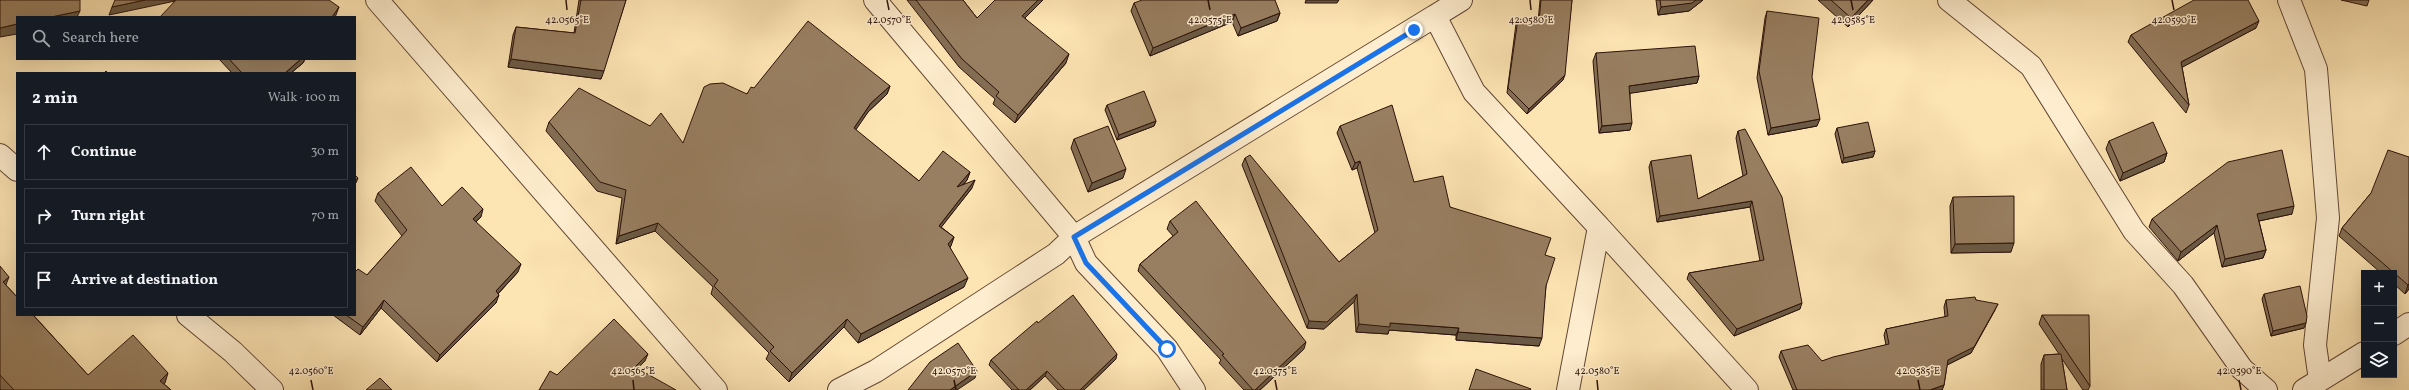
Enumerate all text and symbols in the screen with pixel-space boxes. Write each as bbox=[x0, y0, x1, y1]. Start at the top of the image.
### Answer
text: 42.0565°E bbox=[545, 13, 589, 27]
text: 42.0570°E bbox=[867, 13, 911, 27]
text: 42.0575°E bbox=[1188, 13, 1232, 27]
text: 42.0580°E bbox=[1508, 13, 1554, 27]
text: 42.0585°E bbox=[1831, 13, 1875, 27]
text: 42.0590°E bbox=[2151, 13, 2197, 27]
search box bbox=[16, 16, 356, 60]
route end bbox=[1405, 21, 1423, 39]
icon: search bbox=[30, 27, 52, 49]
text: Search here bbox=[62, 28, 139, 49]
text: 2 min bbox=[32, 87, 78, 110]
text: Walk · 100 m bbox=[268, 89, 340, 107]
icon: ahead bbox=[33, 141, 55, 163]
text: Continue bbox=[71, 142, 136, 163]
text: 30 m bbox=[311, 143, 339, 161]
icon: right bbox=[33, 205, 55, 227]
text: Turn right bbox=[71, 206, 145, 227]
text: 70 m bbox=[311, 207, 339, 225]
icon: arrive bbox=[33, 269, 55, 291]
text: Arrive at destination bbox=[71, 270, 218, 291]
map controls bbox=[2361, 270, 2397, 378]
button: + bbox=[2361, 270, 2397, 306]
button: − bbox=[2361, 306, 2397, 342]
route start bbox=[1158, 340, 1176, 358]
button: layers bbox=[2361, 342, 2397, 378]
text: 42.0560°E bbox=[288, 364, 334, 378]
text: 42.0565°E bbox=[611, 364, 655, 378]
text: 42.0570°E bbox=[932, 364, 976, 378]
text: 42.0575°E bbox=[1253, 364, 1297, 378]
text: 42.0580°E bbox=[1574, 364, 1620, 378]
text: 42.0585°E bbox=[1896, 364, 1940, 378]
text: 42.0590°E bbox=[2216, 364, 2262, 378]

